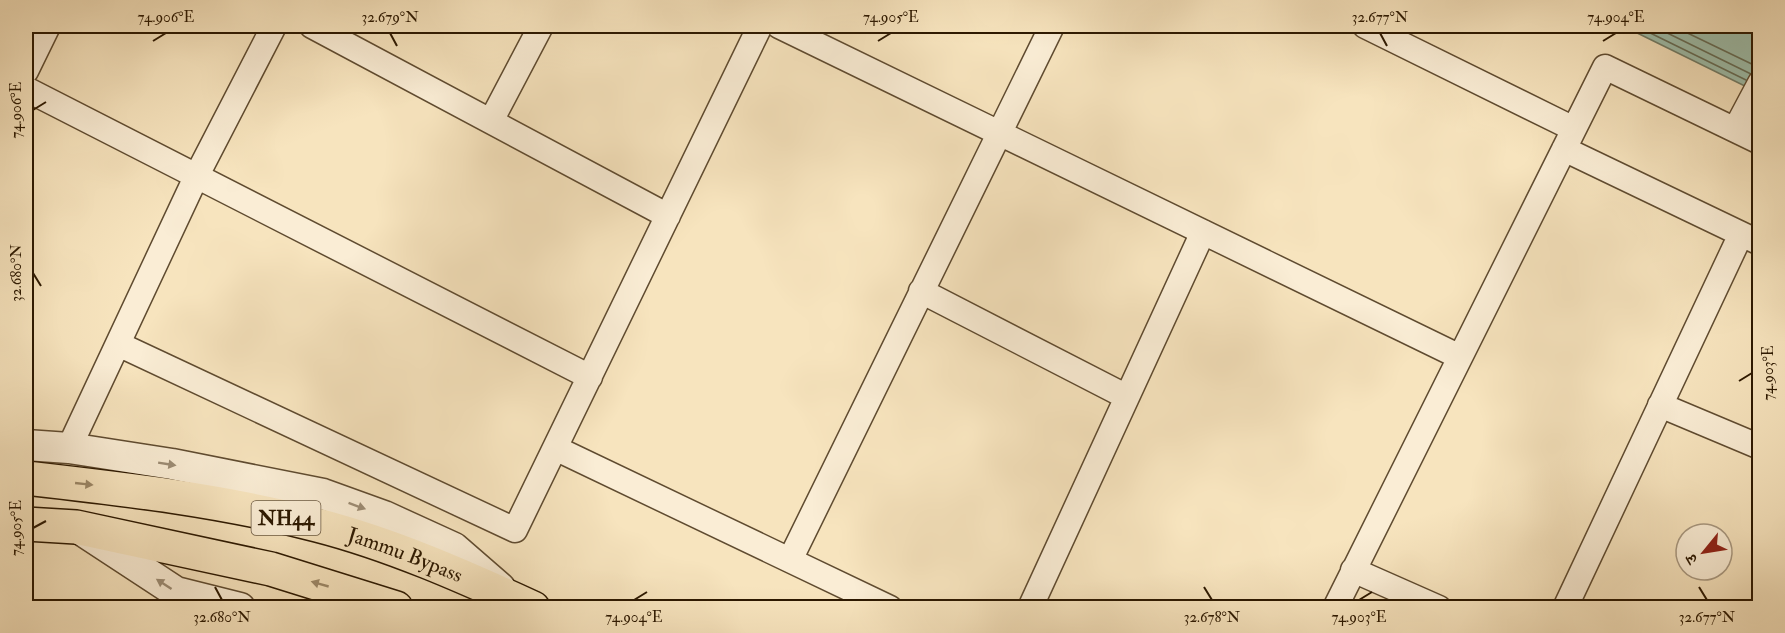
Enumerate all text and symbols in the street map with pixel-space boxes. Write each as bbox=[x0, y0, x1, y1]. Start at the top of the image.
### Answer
text: 74.906°E bbox=[138, 8, 195, 27]
text: 32.679°N bbox=[361, 8, 419, 27]
text: 74.905°E bbox=[863, 8, 919, 27]
text: 32.677°N bbox=[1352, 8, 1409, 27]
text: 74.904°E bbox=[1587, 8, 1645, 27]
text: 74.906°E bbox=[7, 81, 26, 138]
text: 32.680°N bbox=[7, 244, 26, 302]
text: 74.903°E bbox=[1759, 345, 1778, 401]
one-way arrow bbox=[157, 459, 176, 468]
one-way arrow bbox=[74, 479, 93, 489]
text: 74.905°E bbox=[7, 500, 26, 556]
road number: NH44 bbox=[252, 501, 320, 535]
one-way arrow bbox=[348, 502, 366, 512]
street label: Jammu Bypass bbox=[343, 521, 467, 589]
north arrow bbox=[1674, 522, 1734, 582]
text: उ bbox=[1680, 549, 1703, 568]
one-way arrow bbox=[156, 579, 173, 590]
one-way arrow bbox=[311, 579, 329, 588]
text: 32.680°N bbox=[193, 608, 251, 627]
text: 74.904°E bbox=[605, 608, 663, 627]
text: 32.678°N bbox=[1184, 608, 1241, 627]
text: 74.903°E bbox=[1331, 608, 1387, 627]
text: 32.677°N bbox=[1679, 608, 1736, 627]

